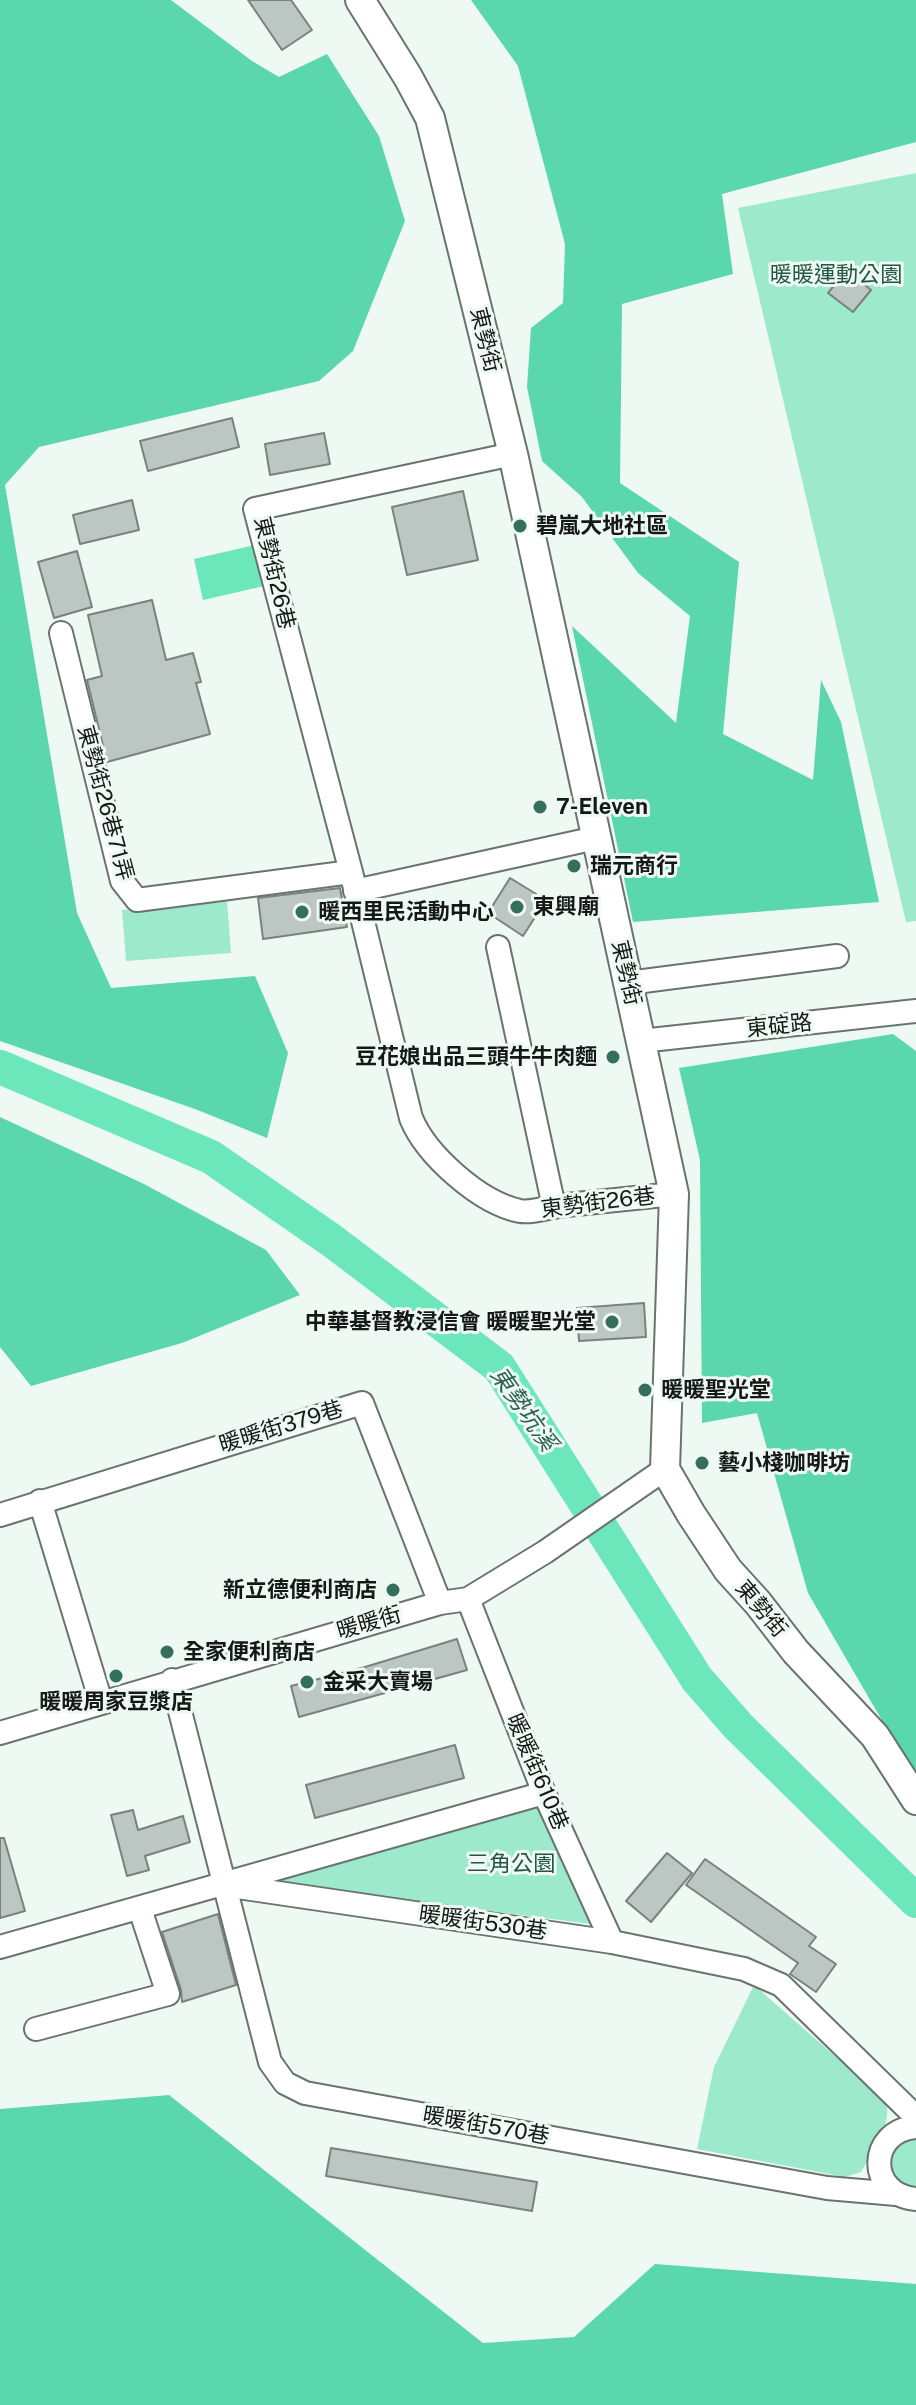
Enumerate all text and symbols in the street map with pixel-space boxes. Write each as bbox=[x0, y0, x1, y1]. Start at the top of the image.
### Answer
park label: 暖暖運動公園 bbox=[770, 262, 902, 288]
street label: 東勢街 bbox=[464, 305, 506, 375]
place label: 碧嵐大地社區 bbox=[536, 513, 668, 539]
street label: 東勢街26巷 bbox=[248, 514, 300, 632]
marker: 碧嵐大地社區 bbox=[511, 517, 529, 535]
street label: 東勢街26巷71弄 bbox=[72, 723, 138, 883]
place label: 7-Eleven bbox=[556, 794, 648, 820]
marker: 7-Eleven bbox=[531, 798, 549, 816]
place label: 瑞元商行 bbox=[590, 853, 678, 879]
marker: 瑞元商行 bbox=[565, 857, 583, 875]
place label: 東興廟 bbox=[533, 894, 599, 920]
marker: 東興廟 bbox=[508, 898, 526, 916]
place label: 暖西里民活動中心 bbox=[318, 899, 494, 925]
marker: 暖西里民活動中心 bbox=[293, 903, 311, 921]
street label: 東勢街 bbox=[606, 938, 646, 1008]
street label: 東碇路 bbox=[745, 1009, 813, 1043]
place label: 豆花娘出品三頭牛牛肉麵 bbox=[355, 1044, 597, 1070]
marker: 豆花娘出品三頭牛牛肉麵 bbox=[604, 1048, 622, 1066]
street label: 東勢街26巷 bbox=[539, 1183, 657, 1223]
place label: 中華基督教浸信會 暖暖聖光堂 bbox=[305, 1309, 596, 1335]
marker: 中華基督教浸信會 暖暖聖光堂 bbox=[603, 1313, 621, 1331]
water label: 東勢坑溪 bbox=[484, 1361, 562, 1457]
place label: 暖暖聖光堂 bbox=[661, 1377, 771, 1403]
marker: 暖暖聖光堂 bbox=[636, 1381, 654, 1399]
street label: 暖暖街379巷 bbox=[216, 1396, 346, 1458]
place label: 藝小棧咖啡坊 bbox=[718, 1450, 850, 1476]
marker: 藝小棧咖啡坊 bbox=[693, 1454, 711, 1472]
street label: 東勢街 bbox=[730, 1575, 792, 1643]
place label: 新立德便利商店 bbox=[223, 1577, 377, 1603]
marker: 新立德便利商店 bbox=[384, 1581, 402, 1599]
street label: 暖暖街 bbox=[334, 1601, 404, 1645]
place label: 全家便利商店 bbox=[183, 1639, 315, 1665]
marker: 全家便利商店 bbox=[158, 1643, 176, 1661]
marker: 暖暖周家豆漿店 bbox=[107, 1667, 125, 1685]
place label: 金采大賣場 bbox=[323, 1669, 433, 1695]
marker: 金采大賣場 bbox=[298, 1673, 316, 1691]
place label: 暖暖周家豆漿店 bbox=[39, 1689, 193, 1715]
street label: 暖暖街610巷 bbox=[501, 1710, 573, 1834]
park label: 三角公園 bbox=[467, 1851, 555, 1877]
street label: 暖暖街530巷 bbox=[417, 1901, 549, 1945]
street label: 暖暖街570巷 bbox=[421, 2102, 551, 2150]

